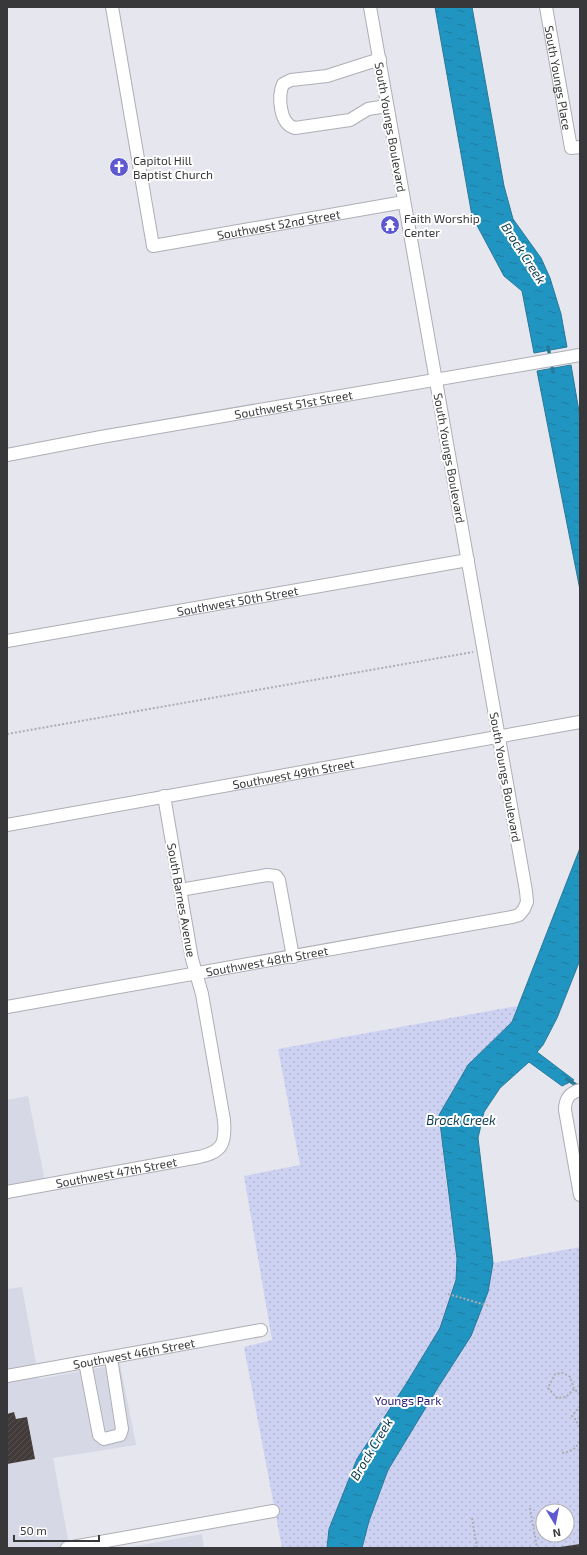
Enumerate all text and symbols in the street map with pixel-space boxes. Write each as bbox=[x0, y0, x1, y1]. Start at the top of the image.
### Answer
street label: South Youngs Place bbox=[542, 24, 575, 131]
street label: South Youngs Boulevard bbox=[373, 61, 409, 193]
place label: Capitol Hill Baptist Church bbox=[133, 153, 213, 181]
church icon: Capitol Hill Baptist Church bbox=[108, 156, 130, 178]
street label: Southwest 52nd Street bbox=[216, 206, 342, 242]
place label: Faith Worship Center bbox=[404, 211, 480, 239]
temple icon: Faith Worship Center bbox=[379, 214, 401, 236]
water label: Brock Creek bbox=[498, 219, 550, 287]
street label: Southwest 51st Street bbox=[233, 387, 354, 421]
street label: South Youngs Boulevard bbox=[432, 392, 468, 524]
street label: Southwest 50th Street bbox=[176, 583, 300, 618]
street label: South Youngs Boulevard bbox=[488, 711, 524, 843]
street label: Southwest 49th Street bbox=[231, 756, 356, 791]
street label: South Barnes Avenue bbox=[165, 842, 199, 958]
street label: Southwest 48th Street bbox=[205, 943, 330, 978]
water label: Brock Creek bbox=[426, 1112, 496, 1128]
street label: Southwest 47th Street bbox=[55, 1154, 178, 1190]
street label: Southwest 46th Street bbox=[72, 1335, 196, 1371]
park label: Youngs Park bbox=[375, 1393, 441, 1407]
water label: Brock Creek bbox=[346, 1415, 396, 1483]
north arrow bbox=[535, 1503, 575, 1543]
scale bar bbox=[14, 1517, 99, 1543]
text: 50 m bbox=[20, 1523, 47, 1537]
text: N bbox=[552, 1526, 562, 1540]

